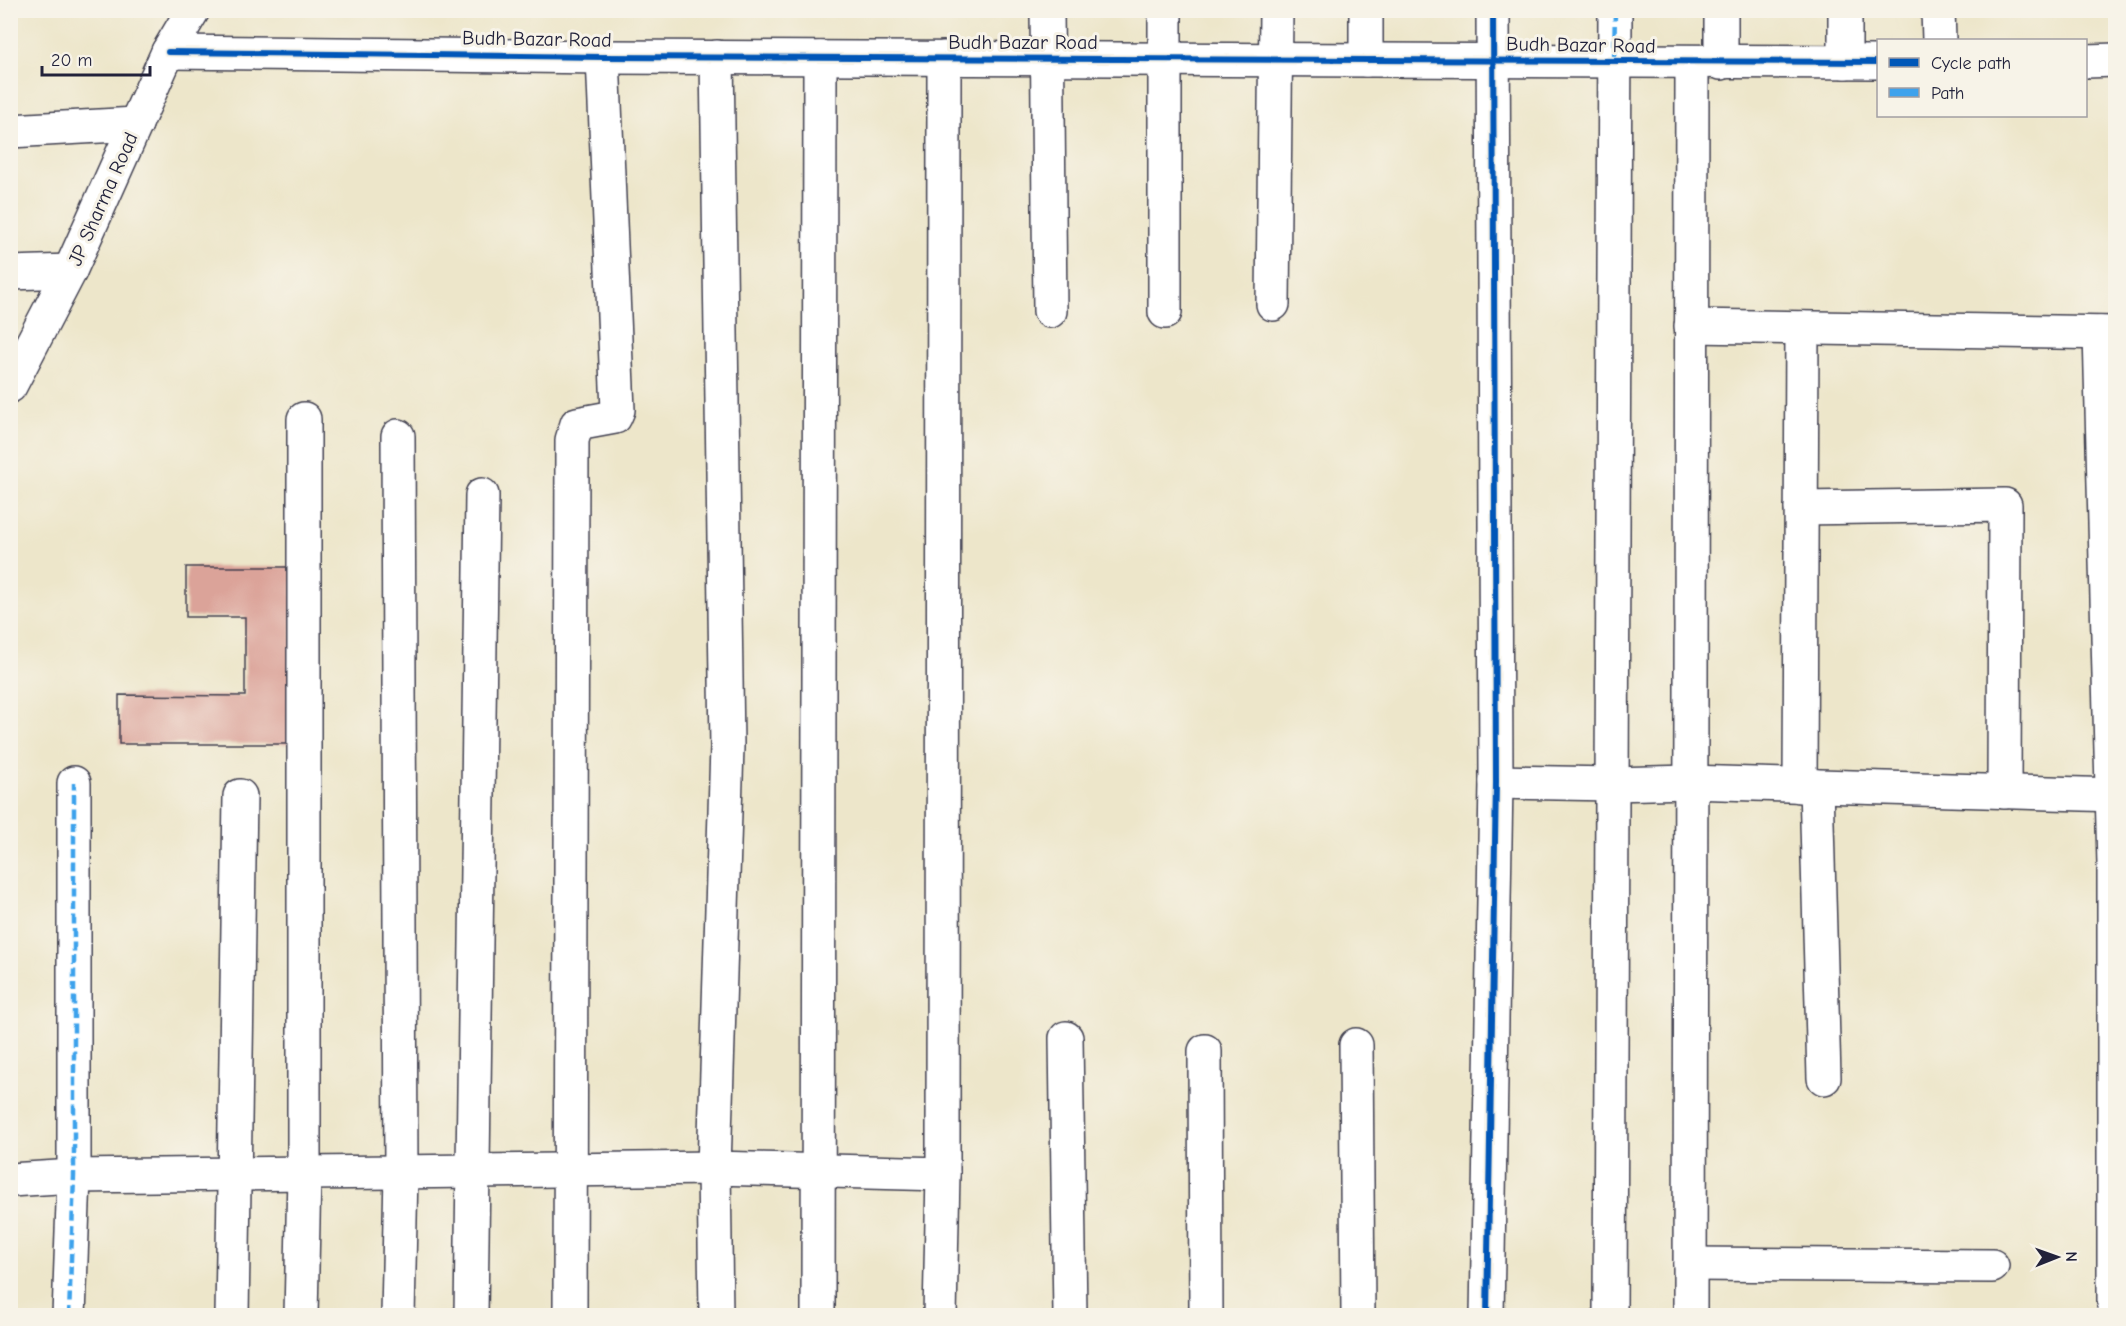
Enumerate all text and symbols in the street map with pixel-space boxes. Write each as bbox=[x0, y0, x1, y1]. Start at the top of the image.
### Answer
street label: Budh Bazar Road bbox=[462, 26, 612, 52]
street label: Budh Bazar Road bbox=[948, 31, 1098, 54]
street label: Budh Bazar Road bbox=[1506, 32, 1656, 58]
scale bar bbox=[42, 39, 150, 77]
legend bbox=[1877, 39, 2087, 117]
text: 20 m bbox=[51, 50, 92, 71]
text: Cycle path bbox=[1931, 53, 2011, 74]
text: Path bbox=[1931, 83, 1964, 104]
street label: JP Sharma Road bbox=[63, 129, 143, 269]
north arrow bbox=[2027, 1227, 2087, 1287]
text: N bbox=[2062, 1251, 2080, 1262]

